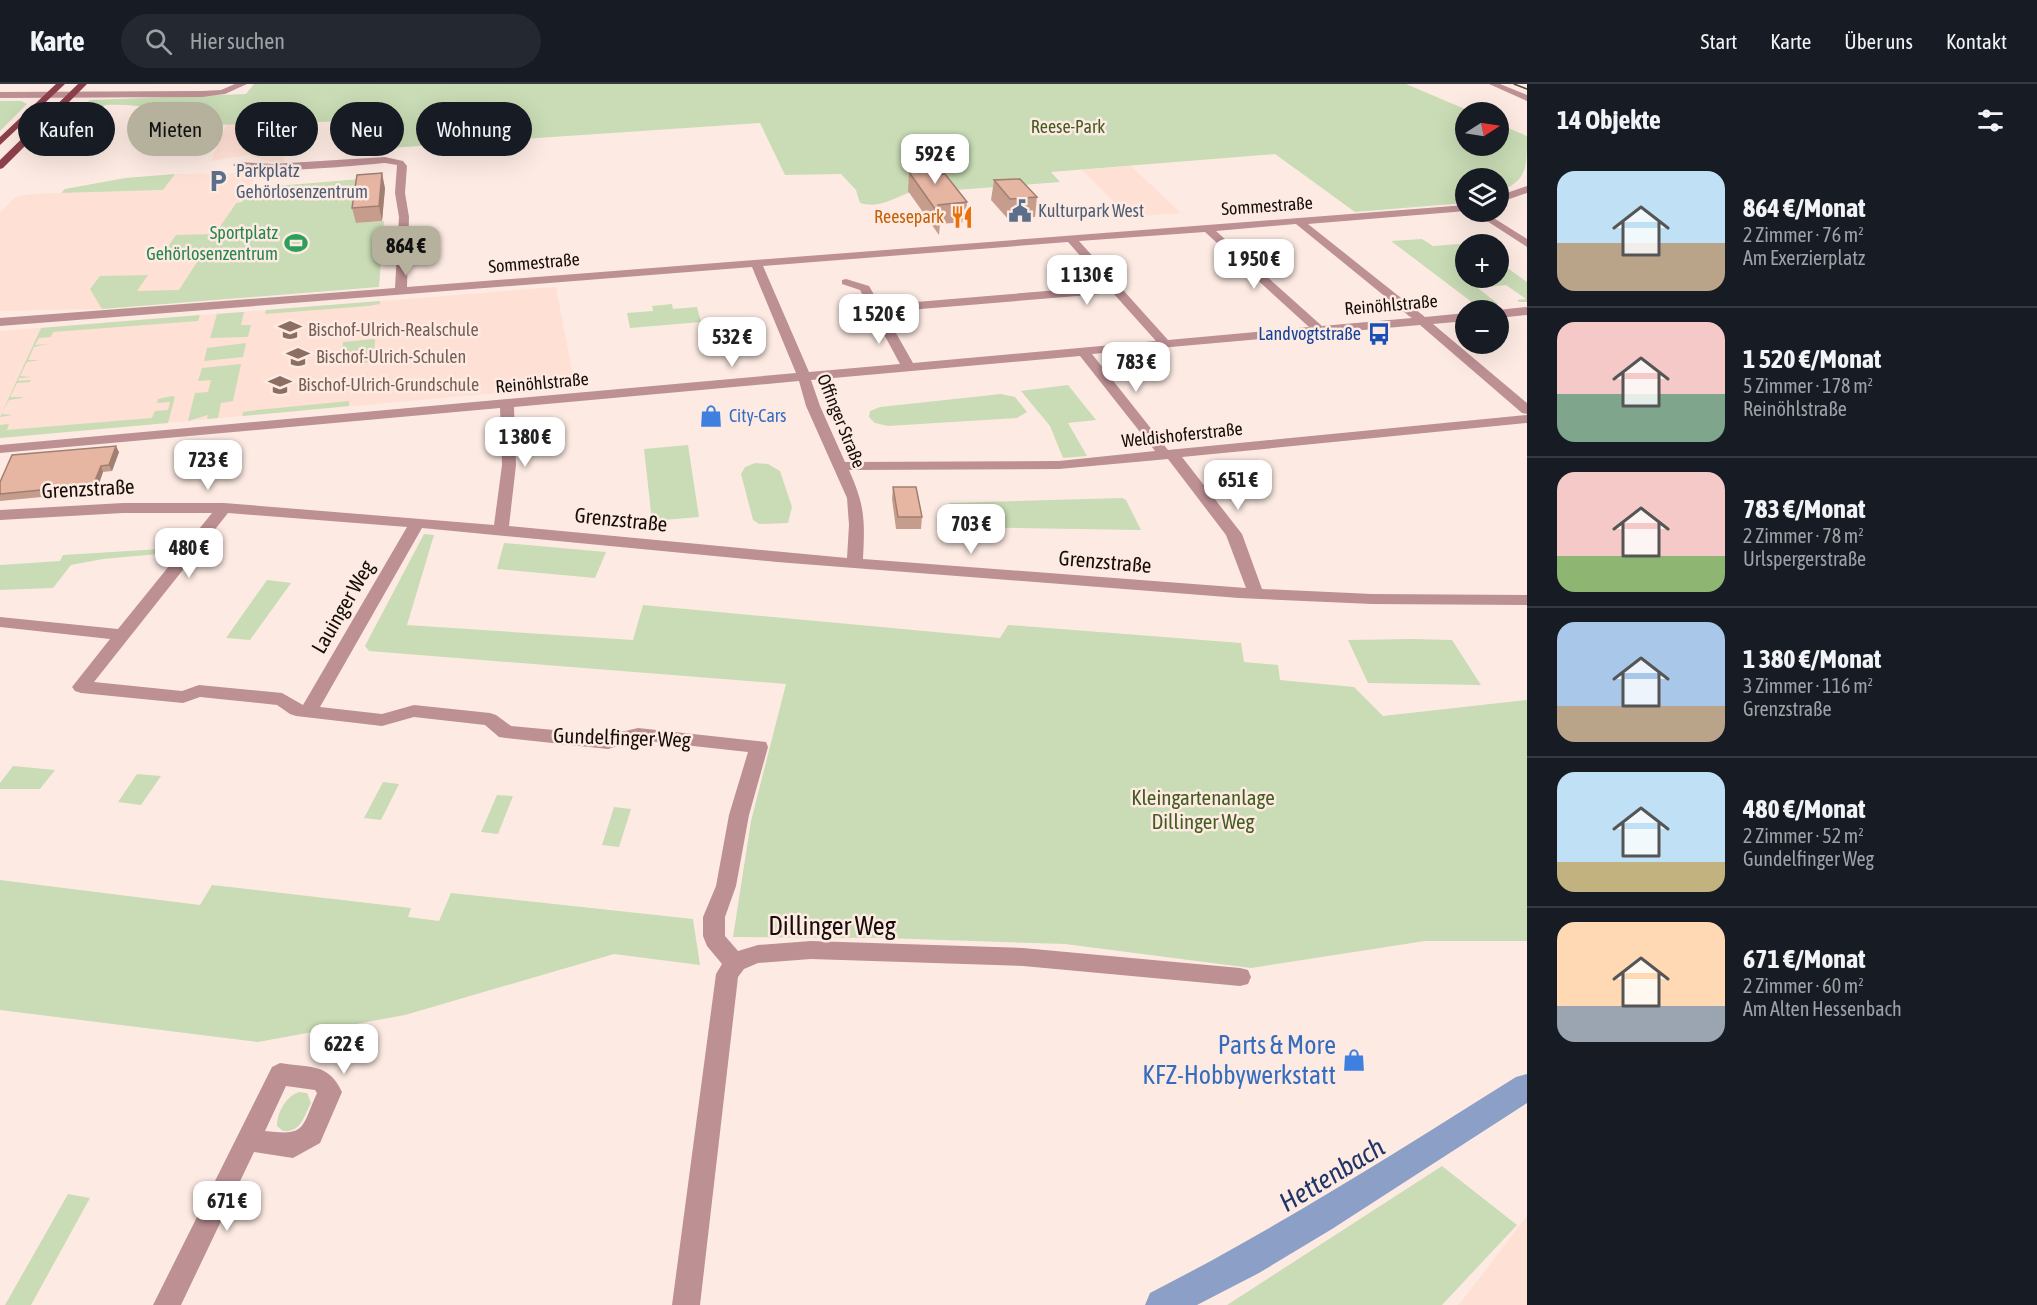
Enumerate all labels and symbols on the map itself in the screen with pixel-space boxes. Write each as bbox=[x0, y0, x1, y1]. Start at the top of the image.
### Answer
north arrow bbox=[1455, 102, 1509, 156]
park label: Reese-Park bbox=[1031, 116, 1105, 137]
pin: 592 € bbox=[893, 134, 977, 185]
place label: Parkplatz Gehörlosenzentrum bbox=[236, 160, 368, 202]
parking icon: Parkplatz Gehörlosenzentrum bbox=[205, 168, 231, 194]
street label: Sommestraße bbox=[1221, 192, 1313, 219]
public building icon: Kulturpark West bbox=[1007, 198, 1033, 224]
place label: Kulturpark West bbox=[1038, 200, 1144, 221]
restaurant icon: Reesepark bbox=[949, 204, 975, 230]
place label: Reesepark bbox=[874, 206, 944, 227]
place label: Sportplatz Gehörlosenzentrum bbox=[146, 222, 279, 264]
pin: 864 € bbox=[364, 226, 448, 277]
sports icon: Sportplatz Gehörlosenzentrum bbox=[283, 230, 309, 256]
pin: 1 950 € bbox=[1199, 239, 1309, 290]
street label: Sommestraße bbox=[487, 248, 581, 277]
pin: 1 130 € bbox=[1032, 255, 1142, 306]
street label: Reinöhlstraße bbox=[1343, 290, 1438, 319]
pin: 1 520 € bbox=[824, 294, 934, 345]
school or university icon: Bischof-Ulrich-Realschule bbox=[277, 317, 303, 343]
pin: 532 € bbox=[690, 317, 774, 368]
place label: Bischof-Ulrich-Realschule bbox=[308, 319, 479, 340]
bus stop icon: Landvogtstraße bbox=[1366, 321, 1392, 347]
place label: Landvogtstraße bbox=[1258, 323, 1361, 344]
pin: 783 € bbox=[1094, 342, 1178, 393]
school or university icon: Bischof-Ulrich-Schulen bbox=[285, 344, 311, 370]
place label: Bischof-Ulrich-Schulen bbox=[316, 346, 466, 367]
street label: Reinöhlstraße bbox=[494, 368, 589, 397]
street label: Offinger Straße bbox=[813, 371, 870, 471]
school or university icon: Bischof-Ulrich-Grundschule bbox=[267, 372, 293, 398]
place label: Bischof-Ulrich-Grundschule bbox=[298, 374, 479, 395]
shop icon: City-Cars bbox=[698, 403, 724, 429]
place label: City-Cars bbox=[729, 405, 786, 426]
pin: 1 380 € bbox=[470, 417, 580, 468]
street label: Weldishoferstraße bbox=[1120, 418, 1243, 451]
pin: 723 € bbox=[166, 440, 250, 491]
pin: 651 € bbox=[1196, 460, 1280, 511]
street label: Grenzstraße bbox=[41, 474, 135, 502]
street label: Grenzstraße bbox=[574, 502, 669, 536]
pin: 703 € bbox=[929, 504, 1013, 555]
pin: 480 € bbox=[147, 528, 231, 579]
street label: Grenzstraße bbox=[1058, 545, 1152, 577]
street label: Lauinger Weg bbox=[306, 556, 378, 657]
street label: Gundelfinger Weg bbox=[553, 723, 691, 751]
park label: Kleingartenanlage Dillinger Weg bbox=[1131, 785, 1275, 833]
street label: Dillinger Weg bbox=[768, 911, 897, 941]
pin: 622 € bbox=[302, 1024, 386, 1075]
place label: Parts & More KFZ-Hobbywerkstatt bbox=[1142, 1030, 1336, 1090]
shop icon: Parts & More KFZ-Hobbywerkstatt bbox=[1341, 1047, 1367, 1073]
water label: Hettenbach bbox=[1274, 1131, 1390, 1218]
pin: 671 € bbox=[185, 1181, 269, 1232]

